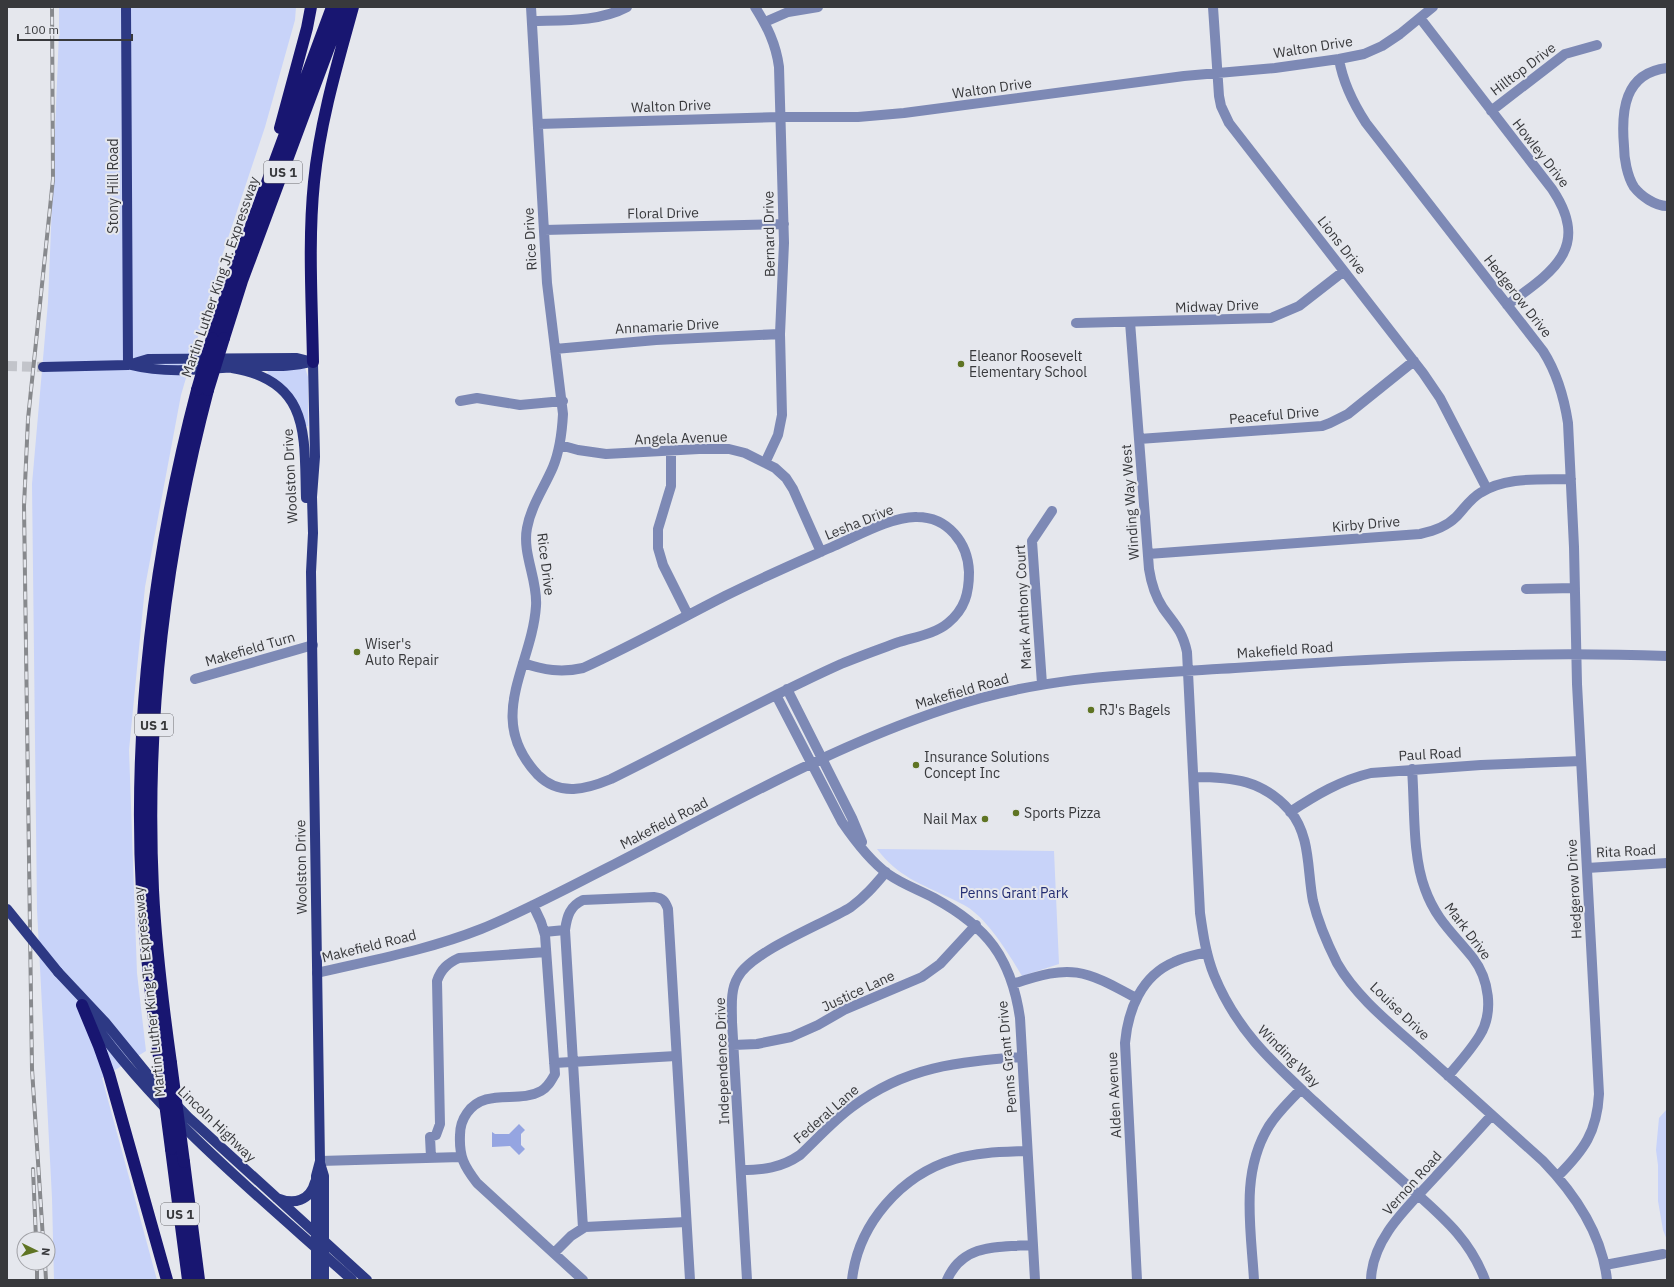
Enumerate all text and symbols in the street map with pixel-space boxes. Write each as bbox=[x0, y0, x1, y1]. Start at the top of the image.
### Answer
scale bar bbox=[18, 16, 132, 42]
text: 100 m bbox=[24, 22, 59, 37]
street label: Walton Drive bbox=[1272, 32, 1354, 62]
street label: Hilltop Drive bbox=[1487, 38, 1560, 100]
street label: Walton Drive bbox=[951, 73, 1033, 102]
street label: Walton Drive bbox=[631, 96, 712, 116]
street label: Howley Drive bbox=[1508, 115, 1574, 191]
street label: Stony Hill Road bbox=[104, 138, 122, 234]
road number: US 1 bbox=[264, 161, 302, 183]
street label: Martin Luther King Jr. Expressway bbox=[177, 174, 263, 380]
street label: Bernard Drive bbox=[759, 190, 779, 277]
street label: Floral Drive bbox=[627, 203, 699, 223]
street label: Rice Drive bbox=[519, 207, 541, 271]
street label: Lions Drive bbox=[1314, 212, 1371, 278]
street label: Hedgerow Drive bbox=[1480, 251, 1556, 341]
street label: Midway Drive bbox=[1175, 296, 1259, 316]
street label: Annamarie Drive bbox=[615, 314, 720, 338]
place label: Eleanor Roosevelt Elementary School bbox=[969, 347, 1087, 381]
marker: Eleanor Roosevelt Elementary School bbox=[956, 359, 966, 369]
street label: Peaceful Drive bbox=[1228, 402, 1320, 428]
street label: Angela Avenue bbox=[634, 427, 728, 449]
street label: Woolston Drive bbox=[279, 428, 301, 524]
street label: Winding Way West bbox=[1117, 444, 1143, 560]
street label: Lesha Drive bbox=[822, 500, 896, 544]
street label: Kirby Drive bbox=[1331, 512, 1401, 536]
street label: Rice Drive bbox=[533, 532, 559, 597]
street label: Mark Anthony Court bbox=[1011, 544, 1035, 670]
street label: Makefield Turn bbox=[203, 628, 297, 670]
place label: Wiser's Auto Repair bbox=[365, 635, 439, 669]
street label: Makefield Road bbox=[1236, 638, 1334, 662]
marker: Wiser's Auto Repair bbox=[352, 647, 362, 657]
street label: Makefield Road bbox=[913, 669, 1011, 713]
place label: RJ's Bagels bbox=[1099, 701, 1171, 719]
marker: RJ's Bagels bbox=[1086, 705, 1096, 715]
road number: US 1 bbox=[135, 714, 173, 736]
street label: Paul Road bbox=[1398, 743, 1462, 765]
place label: Insurance Solutions Concept Inc bbox=[924, 748, 1050, 782]
marker: Insurance Solutions Concept Inc bbox=[911, 760, 921, 770]
street label: Makefield Road bbox=[617, 793, 711, 853]
place label: Sports Pizza bbox=[1024, 804, 1101, 822]
marker: Sports Pizza bbox=[1011, 808, 1021, 818]
place label: Nail Max bbox=[923, 810, 977, 828]
marker: Nail Max bbox=[980, 814, 990, 824]
street label: Woolston Drive bbox=[291, 819, 311, 915]
street label: Hedgerow Drive bbox=[1562, 838, 1586, 939]
street label: Rita Road bbox=[1595, 840, 1657, 862]
park label: Penns Grant Park bbox=[960, 884, 1069, 902]
street label: Martin Luther King Jr. Expressway bbox=[129, 886, 169, 1098]
street label: Mark Drive bbox=[1441, 899, 1496, 963]
street label: Makefield Road bbox=[320, 926, 418, 966]
street label: Justice Lane bbox=[819, 966, 898, 1016]
street label: Louise Drive bbox=[1366, 978, 1434, 1044]
street label: Independence Drive bbox=[711, 997, 733, 1125]
street label: Penns Grant Drive bbox=[993, 1000, 1021, 1114]
street label: Winding Way bbox=[1254, 1021, 1324, 1091]
street label: Alden Avenue bbox=[1103, 1051, 1125, 1139]
street label: Federal Lane bbox=[790, 1081, 863, 1147]
street label: Lincoln Highway bbox=[174, 1082, 260, 1166]
street label: Vernon Road bbox=[1378, 1147, 1446, 1219]
road number: US 1 bbox=[161, 1203, 199, 1225]
north arrow bbox=[16, 1231, 56, 1271]
text: N bbox=[39, 1247, 53, 1256]

